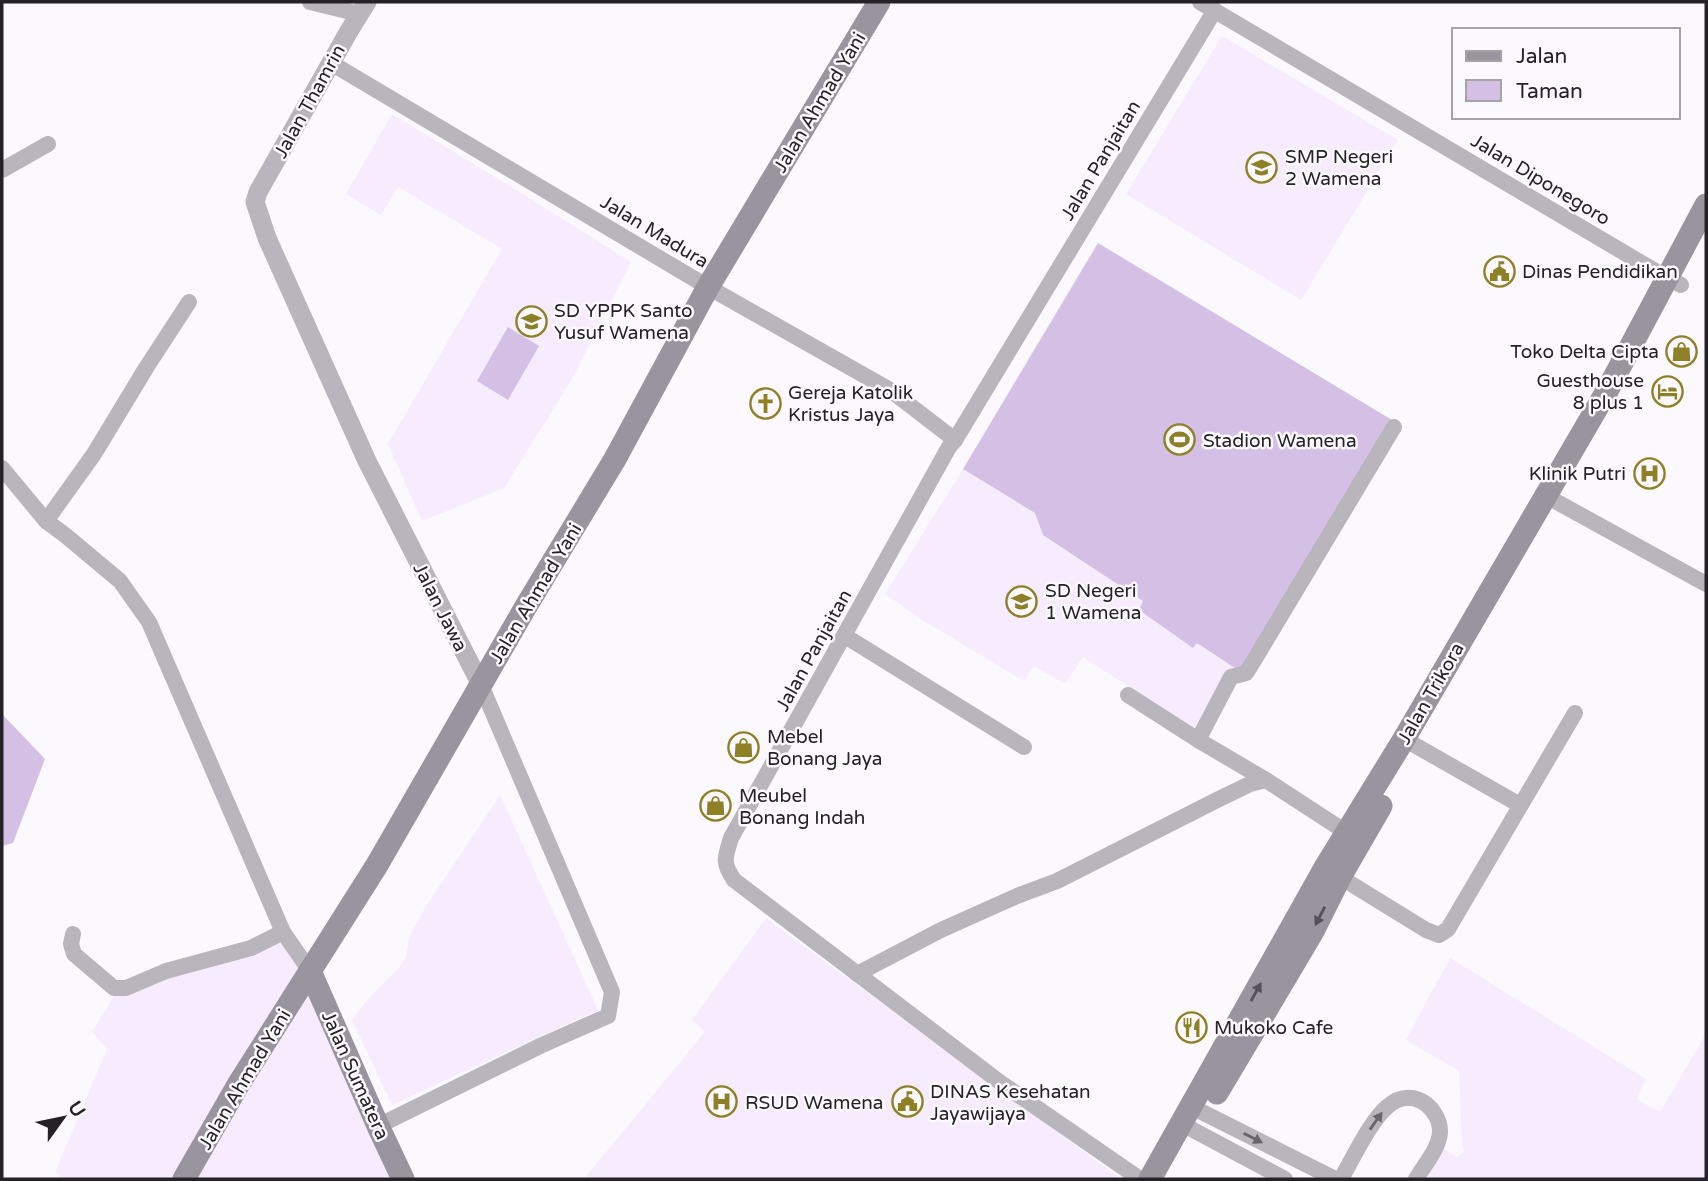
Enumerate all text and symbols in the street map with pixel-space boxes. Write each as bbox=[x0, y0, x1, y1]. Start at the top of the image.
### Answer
street label: Jalan Ahmad Yani bbox=[769, 28, 870, 177]
legend bbox=[1452, 28, 1680, 119]
street label: Jalan Thamrin bbox=[270, 41, 350, 162]
text: Jalan bbox=[1516, 44, 1567, 69]
text: Taman bbox=[1516, 79, 1583, 104]
street label: Jalan Panjaitan bbox=[1056, 97, 1145, 224]
street label: Jalan Diponegoro bbox=[1467, 130, 1614, 230]
place label: SMP Negeri 2 Wamena bbox=[1285, 146, 1393, 190]
school or university icon: SMP Negeri 2 Wamena bbox=[1245, 150, 1279, 184]
street label: Jalan Madura bbox=[597, 191, 712, 273]
public building icon: Dinas Pendidikan bbox=[1482, 254, 1516, 288]
place label: Dinas Pendidikan bbox=[1522, 261, 1678, 283]
place label: SD YPPK Santo Yusuf Wamena bbox=[554, 300, 693, 344]
school or university icon: SD YPPK Santo Yusuf Wamena bbox=[514, 304, 548, 338]
shop icon: Toko Delta Cipta bbox=[1665, 334, 1699, 368]
place label: Toko Delta Cipta bbox=[1510, 341, 1659, 363]
place label: Guesthouse 8 plus 1 bbox=[1536, 370, 1644, 414]
hotel icon: Guesthouse 8 plus 1 bbox=[1650, 374, 1684, 408]
place label: Gereja Katolik Kristus Jaya bbox=[788, 382, 913, 426]
church icon: Gereja Katolik Kristus Jaya bbox=[748, 386, 782, 420]
sports icon: Stadion Wamena bbox=[1163, 423, 1197, 457]
place label: Stadion Wamena bbox=[1203, 430, 1357, 452]
hospital icon: Klinik Putri bbox=[1632, 456, 1666, 490]
place label: Klinik Putri bbox=[1529, 463, 1626, 485]
street label: Jalan Ahmad Yani bbox=[485, 519, 586, 668]
street label: Jalan Jawa bbox=[408, 559, 472, 655]
place label: SD Negeri 1 Wamena bbox=[1045, 580, 1141, 624]
school or university icon: SD Negeri 1 Wamena bbox=[1005, 584, 1039, 618]
street label: Jalan Panjaitan bbox=[771, 586, 856, 715]
street label: Jalan Trikora bbox=[1393, 639, 1469, 748]
place label: Mebel Bonang Jaya bbox=[767, 726, 883, 770]
shop icon: Mebel Bonang Jaya bbox=[727, 730, 761, 764]
place label: Meubel Bonang Indah bbox=[739, 785, 865, 829]
shop icon: Meubel Bonang Indah bbox=[699, 789, 733, 823]
one-way arrow bbox=[1315, 906, 1327, 926]
one-way arrow bbox=[1250, 982, 1262, 1002]
street label: Jalan Ahmad Yani bbox=[194, 1005, 295, 1154]
street label: Jalan Sumatera bbox=[317, 1008, 393, 1143]
restaurant icon: Mukoko Cafe bbox=[1174, 1010, 1208, 1044]
place label: Mukoko Cafe bbox=[1214, 1017, 1333, 1039]
place label: DINAS Kesehatan Jayawijaya bbox=[930, 1081, 1091, 1125]
north arrow bbox=[28, 1083, 98, 1153]
hospital icon: RSUD Wamena bbox=[705, 1085, 739, 1119]
public building icon: DINAS Kesehatan Jayawijaya bbox=[890, 1085, 924, 1119]
place label: RSUD Wamena bbox=[745, 1092, 883, 1114]
text: U bbox=[63, 1097, 90, 1121]
one-way arrow bbox=[1369, 1112, 1383, 1130]
one-way arrow bbox=[1243, 1132, 1263, 1143]

